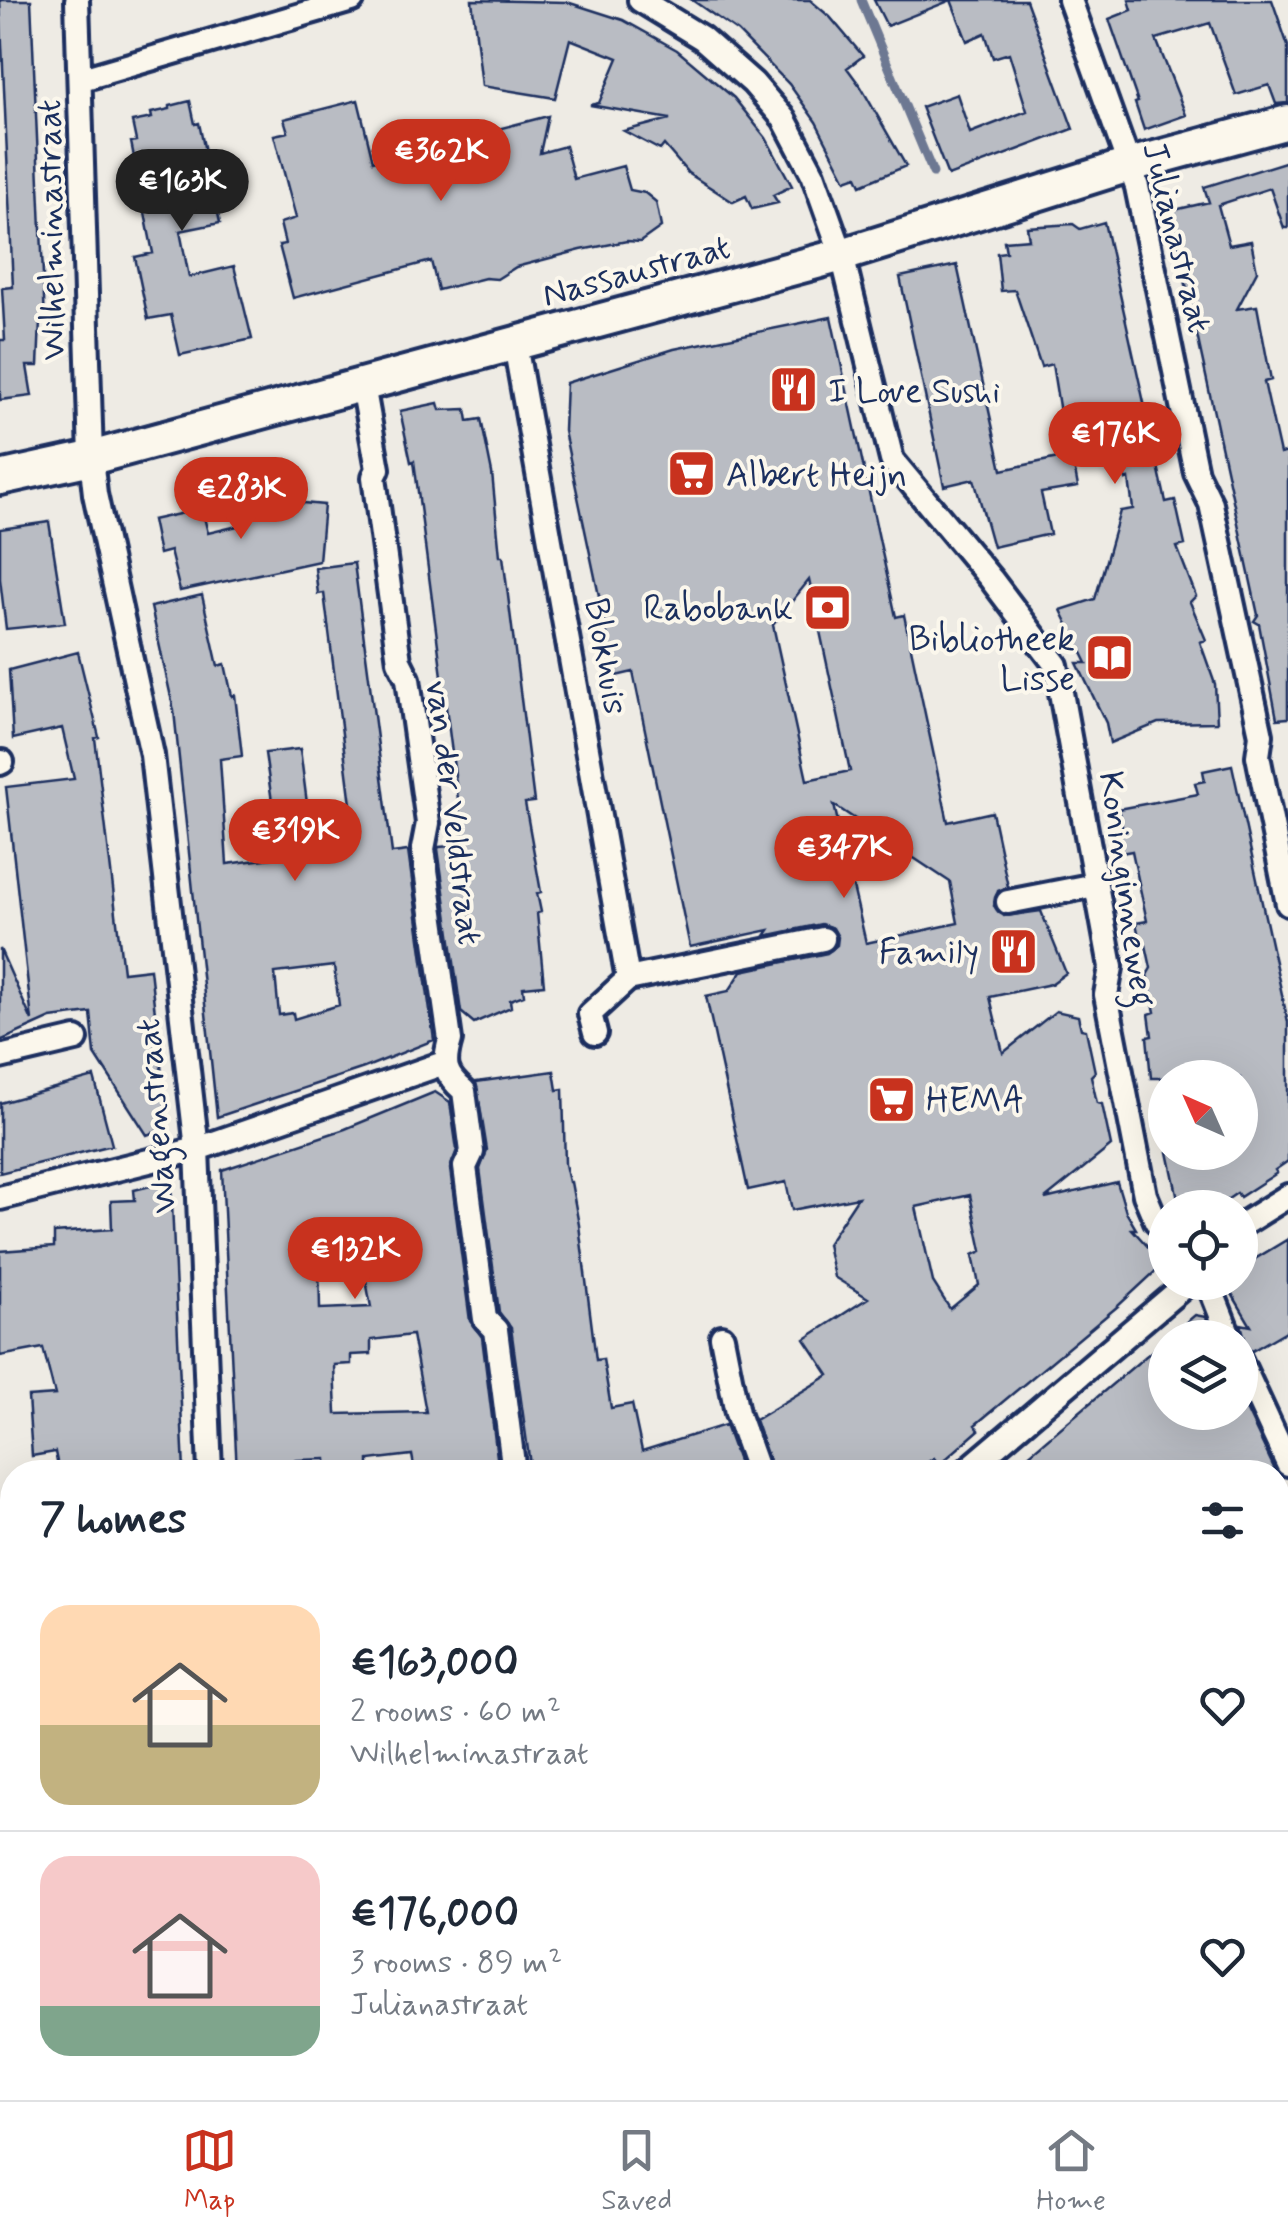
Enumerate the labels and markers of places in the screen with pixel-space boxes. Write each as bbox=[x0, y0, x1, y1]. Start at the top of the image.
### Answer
pin: €362K bbox=[371, 119, 511, 204]
pin: €163K bbox=[112, 149, 252, 234]
restaurant icon: I Love Sushi bbox=[767, 364, 819, 416]
place label: I Love Sushi bbox=[828, 369, 1000, 415]
pin: €176K bbox=[1045, 402, 1185, 487]
supermarket icon: Albert Heijn bbox=[665, 448, 717, 500]
place label: Albert Heijn bbox=[726, 453, 907, 499]
pin: €283K bbox=[171, 457, 311, 542]
bank icon: Rabobank bbox=[802, 581, 854, 633]
place label: Rabobank bbox=[643, 586, 793, 632]
place label: Bibliotheek Lisse bbox=[909, 617, 1075, 703]
library icon: Bibliotheek Lisse bbox=[1084, 632, 1136, 684]
pin: €319K bbox=[225, 799, 365, 884]
pin: €347K bbox=[774, 816, 914, 901]
restaurant icon: Family bbox=[988, 925, 1040, 977]
place label: Family bbox=[879, 930, 979, 976]
supermarket icon: HEMA bbox=[865, 1073, 917, 1125]
place label: HEMA bbox=[926, 1078, 1024, 1124]
pin: €132K bbox=[285, 1217, 425, 1302]

